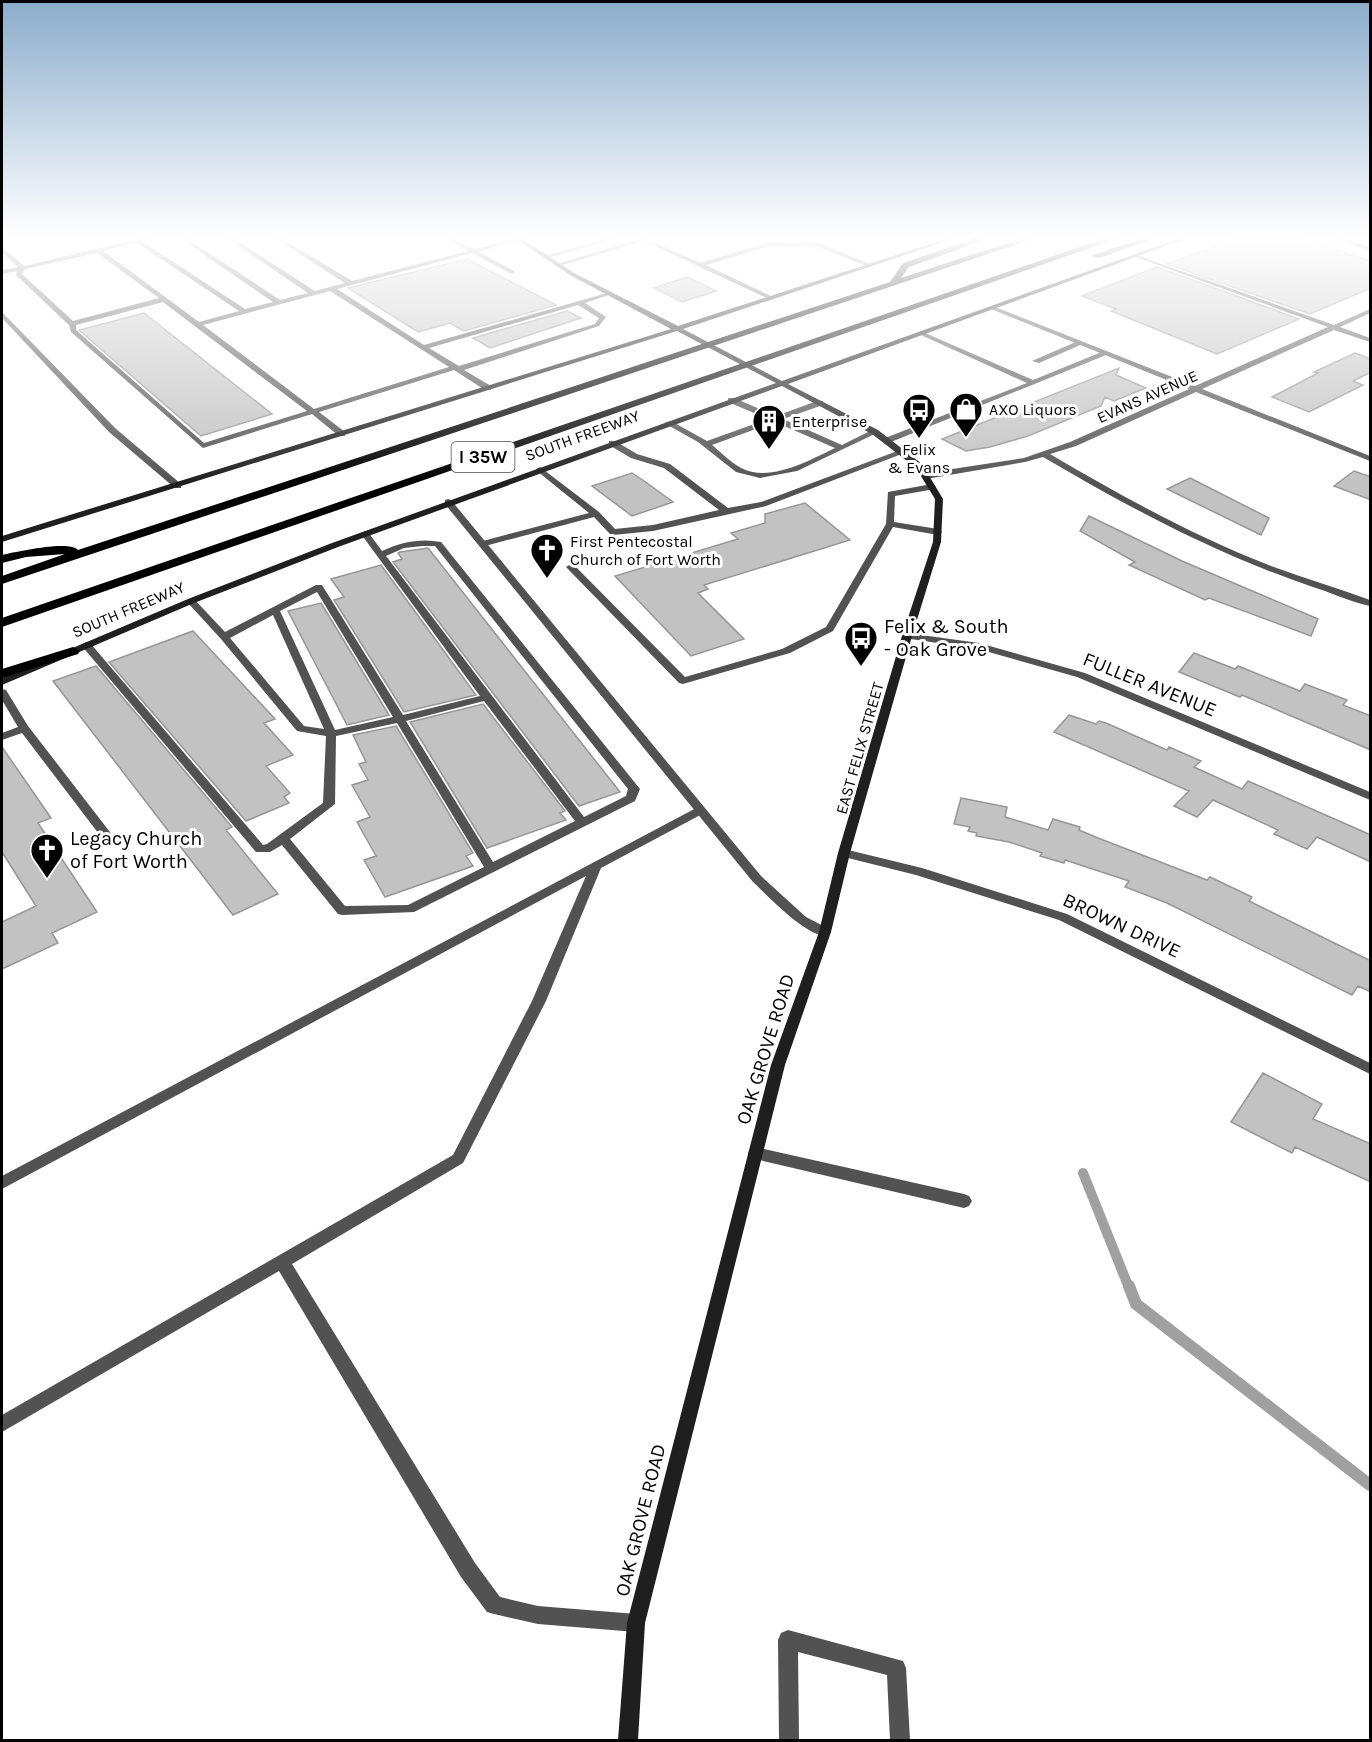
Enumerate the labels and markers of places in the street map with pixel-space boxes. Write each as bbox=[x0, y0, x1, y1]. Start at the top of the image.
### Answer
shop icon: AXO Liquors bbox=[948, 391, 984, 438]
bus stop icon: Felix & Evans bbox=[901, 392, 937, 439]
place label: AXO Liquors bbox=[989, 400, 1077, 419]
building icon: Enterprise bbox=[751, 403, 787, 450]
place label: Enterprise bbox=[792, 412, 867, 431]
place label: Felix & Evans bbox=[888, 440, 950, 477]
church icon: First Pentecostal Church of Fort Worth bbox=[529, 532, 565, 579]
place label: First Pentecostal Church of Fort Worth bbox=[570, 532, 721, 569]
place label: Felix & South - Oak Grove bbox=[884, 615, 1009, 661]
bus stop icon: Felix & South - Oak Grove bbox=[843, 620, 879, 667]
place label: Legacy Church of Fort Worth bbox=[70, 827, 202, 873]
church icon: Legacy Church of Fort Worth bbox=[29, 832, 65, 879]

